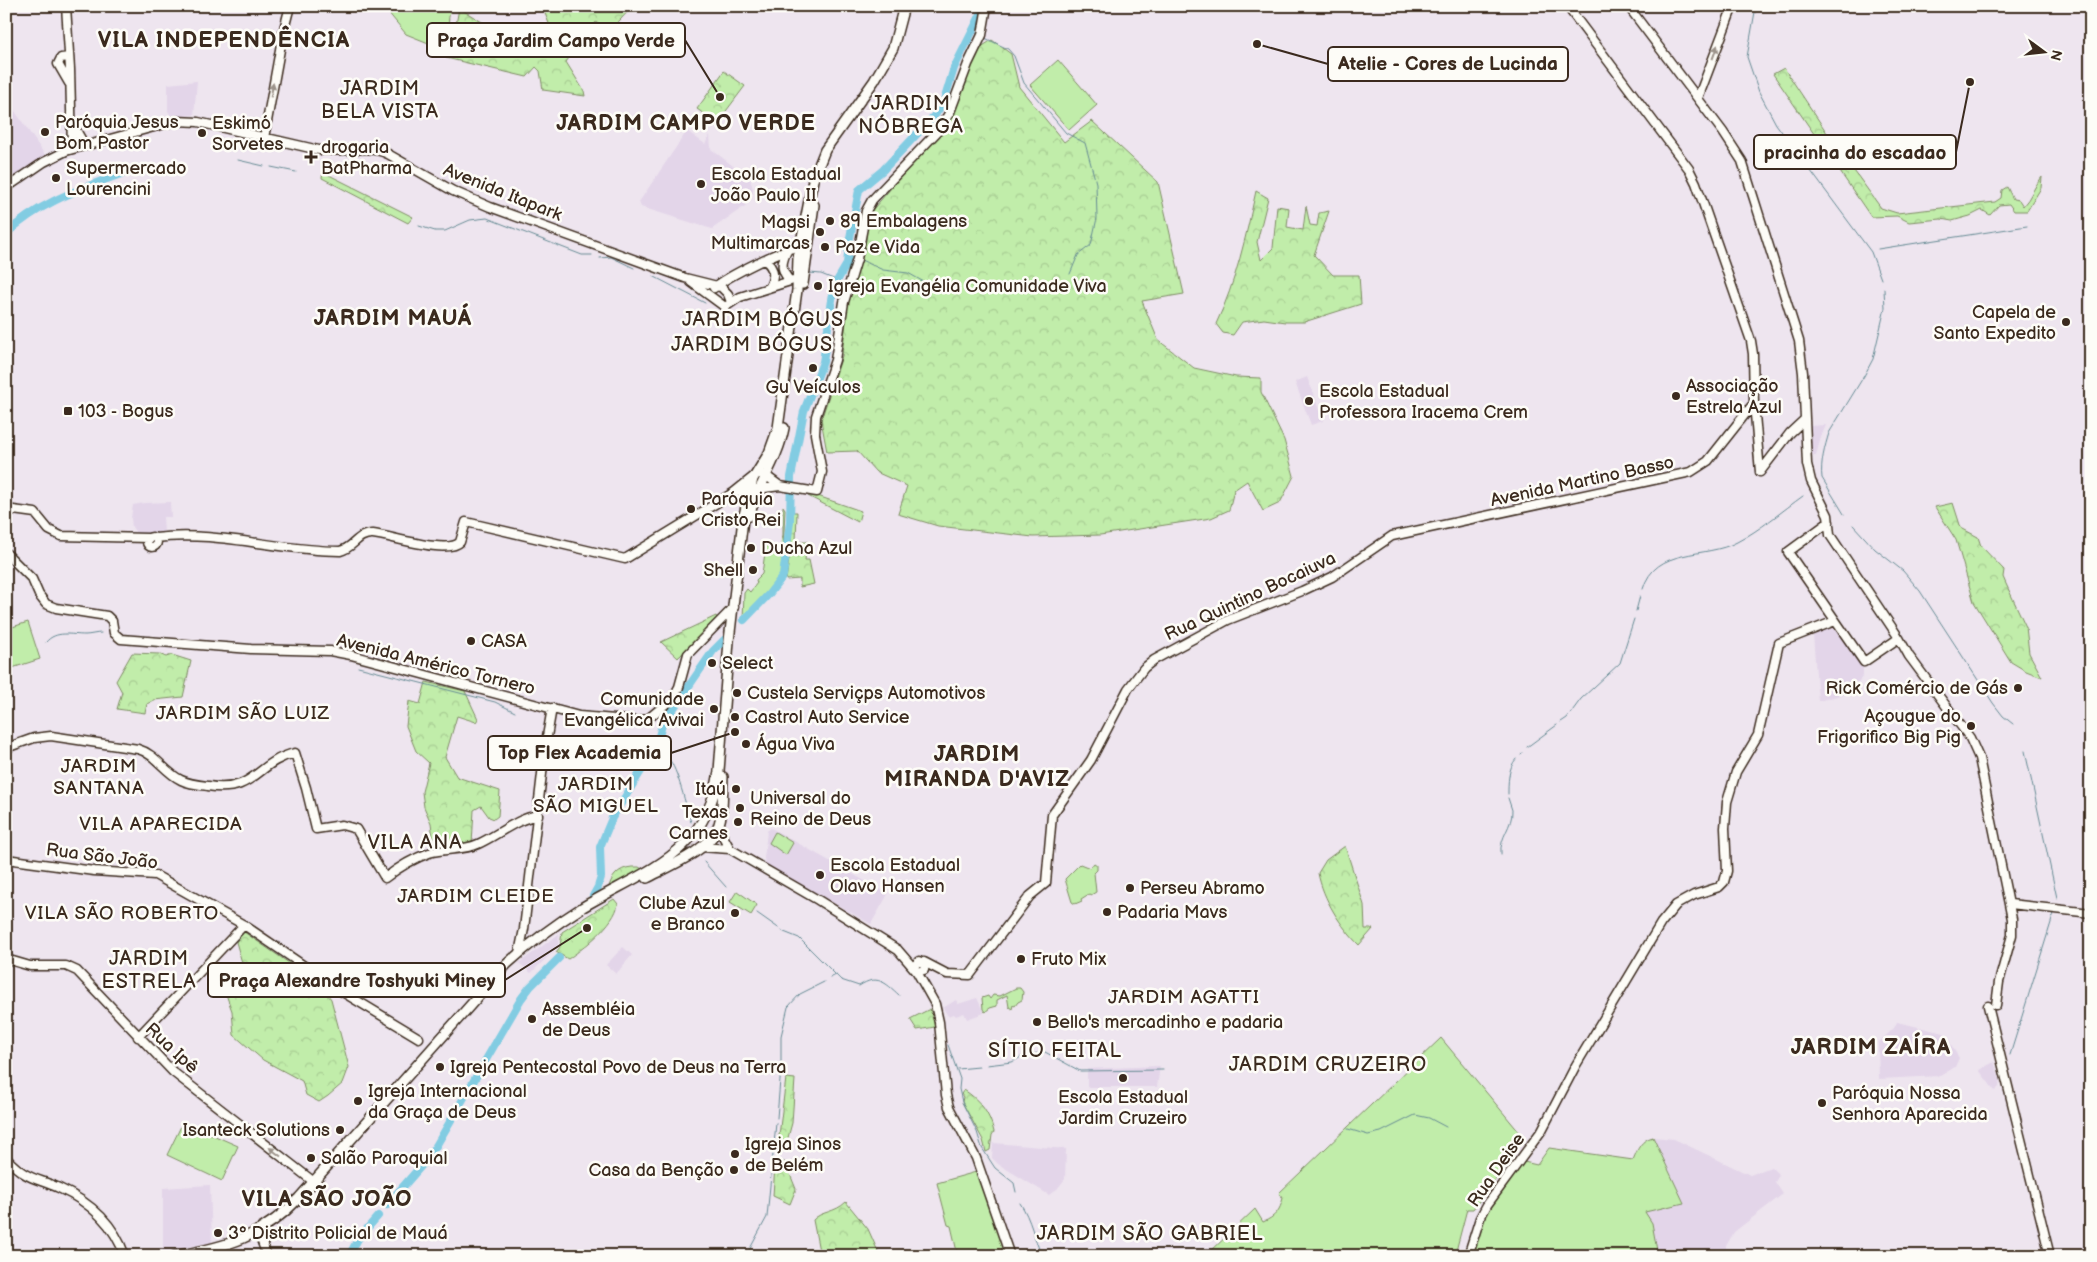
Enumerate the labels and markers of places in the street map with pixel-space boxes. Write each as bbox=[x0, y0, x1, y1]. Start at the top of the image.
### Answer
callout: Praça Jardim Campo Verde bbox=[427, 23, 685, 57]
callout: Atelie - Cores de Lucinda bbox=[1328, 47, 1568, 81]
place label: Paróquia Jesus Bom Pastor bbox=[55, 112, 179, 154]
place label: Eskimó Sorvetes bbox=[212, 113, 283, 155]
marker: Paróquia Jesus Bom Pastor bbox=[39, 126, 51, 138]
marker: Eskimó Sorvetes bbox=[196, 127, 208, 139]
callout: pracinha do escadao bbox=[1754, 135, 1956, 169]
place label: drogaria BatPharma bbox=[321, 137, 412, 179]
marker: drogaria BatPharma bbox=[305, 151, 317, 163]
place label: Supermercado Lourencini bbox=[66, 158, 187, 200]
place label: Escola Estadual João Paulo II bbox=[711, 164, 841, 206]
marker: Supermercado Lourencini bbox=[50, 172, 62, 184]
marker: Escola Estadual João Paulo II bbox=[695, 178, 707, 190]
place label: 89 Embalagens bbox=[840, 211, 967, 232]
place label: Magsi Multimarcas bbox=[711, 212, 810, 254]
marker: 89 Embalagens bbox=[824, 215, 836, 227]
marker: Magsi Multimarcas bbox=[814, 226, 826, 238]
place label: Paz e Vida bbox=[835, 237, 920, 258]
marker: Paz e Vida bbox=[819, 241, 831, 253]
place label: Igreja Evangélia Comunidade Viva bbox=[828, 276, 1107, 297]
marker: Igreja Evangélia Comunidade Viva bbox=[812, 280, 824, 292]
place label: Capela de Santo Expedito bbox=[1934, 302, 2056, 344]
marker: Capela de Santo Expedito bbox=[2060, 316, 2072, 328]
marker: Gu Veículos bbox=[807, 362, 819, 374]
place label: Associação Estrela Azul bbox=[1686, 376, 1782, 418]
place label: Gu Veículos bbox=[765, 377, 861, 398]
place label: Escola Estadual Professora Iracema Crem bbox=[1319, 381, 1528, 423]
marker: Associação Estrela Azul bbox=[1670, 390, 1682, 402]
marker: Escola Estadual Professora Iracema Crem bbox=[1303, 395, 1315, 407]
place label: 103 - Bogus bbox=[78, 401, 173, 422]
marker: 103 - Bogus bbox=[62, 405, 74, 417]
place label: Paróquia Cristo Rei bbox=[701, 489, 781, 531]
marker: Paróquia Cristo Rei bbox=[685, 503, 697, 515]
place label: Ducha Azul bbox=[761, 538, 852, 559]
marker: Ducha Azul bbox=[745, 542, 757, 554]
place label: Shell bbox=[703, 560, 743, 581]
marker: Shell bbox=[747, 564, 759, 576]
place label: CASA bbox=[481, 631, 527, 652]
marker: CASA bbox=[465, 635, 477, 647]
place label: Select bbox=[722, 653, 774, 674]
marker: Select bbox=[706, 657, 718, 669]
place label: Rick Comércio de Gás bbox=[1826, 678, 2008, 699]
marker: Rick Comércio de Gás bbox=[2012, 682, 2024, 694]
place label: Custela Serviçps Automotivos bbox=[747, 683, 985, 704]
marker: Custela Serviçps Automotivos bbox=[731, 687, 743, 699]
place label: Comunidade Evangélica Avivai bbox=[564, 689, 704, 731]
marker: Comunidade Evangélica Avivai bbox=[708, 703, 720, 715]
place label: Açougue do Frigorifico Big Pig bbox=[1817, 706, 1961, 748]
place label: Castrol Auto Service bbox=[745, 707, 910, 728]
marker: Castrol Auto Service bbox=[729, 711, 741, 723]
marker: Açougue do Frigorifico Big Pig bbox=[1965, 720, 1977, 732]
place label: Água Viva bbox=[756, 732, 835, 755]
callout: Top Flex Academia bbox=[488, 736, 671, 770]
marker: Água Viva bbox=[740, 738, 752, 750]
place label: Itaú bbox=[695, 779, 726, 800]
marker: Itaú bbox=[730, 783, 742, 795]
place label: Universal do Reino de Deus bbox=[750, 788, 871, 830]
place label: Texas Carnes bbox=[669, 802, 728, 844]
marker: Universal do Reino de Deus bbox=[734, 802, 746, 814]
marker: Texas Carnes bbox=[732, 816, 744, 828]
place label: Escola Estadual Olavo Hansen bbox=[830, 855, 960, 897]
marker: Escola Estadual Olavo Hansen bbox=[814, 869, 826, 881]
place label: Perseu Abramo bbox=[1140, 878, 1265, 899]
marker: Perseu Abramo bbox=[1124, 882, 1136, 894]
place label: Clube Azul e Branco bbox=[639, 893, 725, 935]
place label: Padaria Mavs bbox=[1117, 902, 1227, 923]
marker: Padaria Mavs bbox=[1101, 906, 1113, 918]
marker: Clube Azul e Branco bbox=[729, 907, 741, 919]
place label: Fruto Mix bbox=[1031, 949, 1107, 970]
marker: Fruto Mix bbox=[1015, 953, 1027, 965]
callout: Praça Alexandre Toshyuki Miney bbox=[208, 963, 505, 997]
place label: Assembléia de Deus bbox=[542, 999, 635, 1041]
place label: Bello's mercadinho e padaria bbox=[1047, 1012, 1283, 1033]
marker: Assembléia de Deus bbox=[526, 1013, 538, 1025]
marker: Bello's mercadinho e padaria bbox=[1031, 1016, 1043, 1028]
place label: Igreja Pentecostal Povo de Deus na Terra bbox=[450, 1057, 786, 1078]
marker: Igreja Pentecostal Povo de Deus na Terra bbox=[434, 1061, 446, 1073]
marker: Escola Estadual Jardim Cruzeiro bbox=[1117, 1072, 1129, 1084]
place label: Igreja Internacional da Graça de Deus bbox=[368, 1081, 527, 1123]
place label: Paróquia Nossa Senhora Aparecida bbox=[1832, 1083, 1988, 1125]
place label: Escola Estadual Jardim Cruzeiro bbox=[1058, 1087, 1188, 1129]
marker: Igreja Internacional da Graça de Deus bbox=[352, 1095, 364, 1107]
marker: Paróquia Nossa Senhora Aparecida bbox=[1816, 1097, 1828, 1109]
place label: Isanteck Solutions bbox=[182, 1120, 330, 1141]
marker: Isanteck Solutions bbox=[334, 1124, 346, 1136]
place label: Igreja Sinos de Belém bbox=[745, 1134, 841, 1176]
place label: Salão Paroquial bbox=[321, 1148, 447, 1169]
marker: Igreja Sinos de Belém bbox=[729, 1148, 741, 1160]
marker: Salão Paroquial bbox=[305, 1152, 317, 1164]
place label: Casa da Benção bbox=[588, 1160, 724, 1181]
marker: Casa da Benção bbox=[728, 1164, 740, 1176]
place label: 3º Distrito Policial de Mauá bbox=[228, 1223, 448, 1244]
marker: 3º Distrito Policial de Mauá bbox=[212, 1227, 224, 1239]

